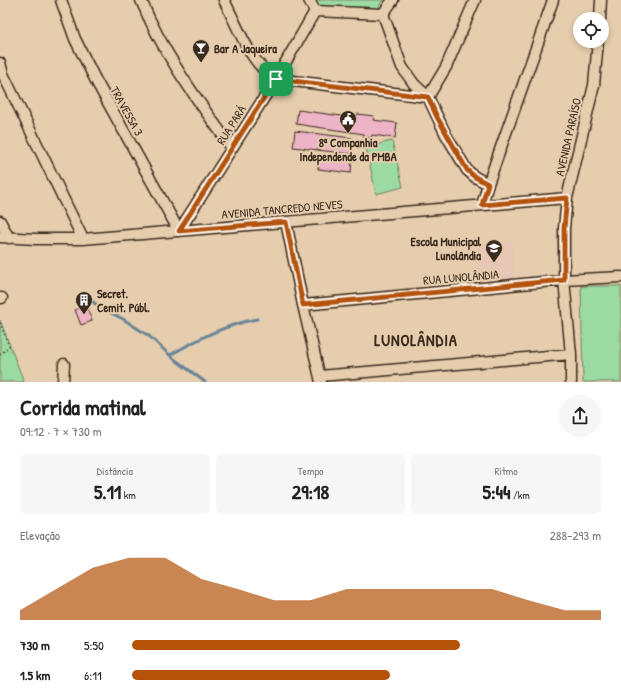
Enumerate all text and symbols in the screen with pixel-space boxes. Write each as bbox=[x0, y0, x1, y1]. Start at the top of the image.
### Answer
map controls bbox=[573, 12, 609, 48]
button: locate bbox=[573, 12, 609, 48]
bar icon: Bar A Jaqueira bbox=[191, 38, 211, 63]
place label: Bar A Jaqueira bbox=[214, 40, 277, 58]
pin bbox=[259, 62, 293, 96]
icon: arrive bbox=[265, 68, 287, 90]
street label: TRAVESSA 3 bbox=[106, 83, 148, 139]
street label: AVENIDA PARAÍSO bbox=[551, 96, 585, 178]
street label: RUA PARÁ bbox=[212, 102, 250, 148]
public building icon: 8ª Companhia Independende da PMBA bbox=[338, 109, 358, 134]
place label: 8ª Companhia Independende da PMBA bbox=[299, 134, 397, 166]
street label: AVENIDA TANCREDO NEVES bbox=[221, 195, 343, 223]
place label: Escola Municipal Lunolândia bbox=[410, 233, 482, 264]
school or university icon: Escola Municipal Lunolândia bbox=[484, 238, 504, 263]
street label: RUA LUNOLÂNDIA bbox=[422, 265, 500, 289]
place label: Secret. Cemit. Públ. bbox=[97, 285, 150, 316]
building icon: Secret. Cemit. Públ. bbox=[74, 290, 94, 315]
district label: LUNOLÂNDIA bbox=[374, 329, 458, 351]
text: Corrida matinal bbox=[20, 392, 146, 422]
button: share bbox=[559, 395, 601, 437]
text: 09:12 · 7 × 730 m bbox=[20, 422, 102, 440]
text: Distância bbox=[97, 464, 133, 478]
text: Tempo bbox=[297, 464, 324, 478]
text: Ritmo bbox=[495, 464, 518, 478]
text: 5.11 bbox=[94, 478, 121, 505]
text: 29:18 bbox=[292, 478, 329, 505]
text: 5:44 bbox=[482, 478, 511, 505]
text: km bbox=[121, 488, 136, 502]
text: /km bbox=[511, 488, 530, 502]
text: Elevação bbox=[20, 526, 60, 544]
text: 288–293 m bbox=[550, 526, 601, 544]
text: 730 m bbox=[20, 636, 50, 654]
text: 5:50 bbox=[84, 636, 104, 654]
text: 1.5 km bbox=[20, 666, 50, 684]
text: 6:11 bbox=[84, 666, 102, 684]

